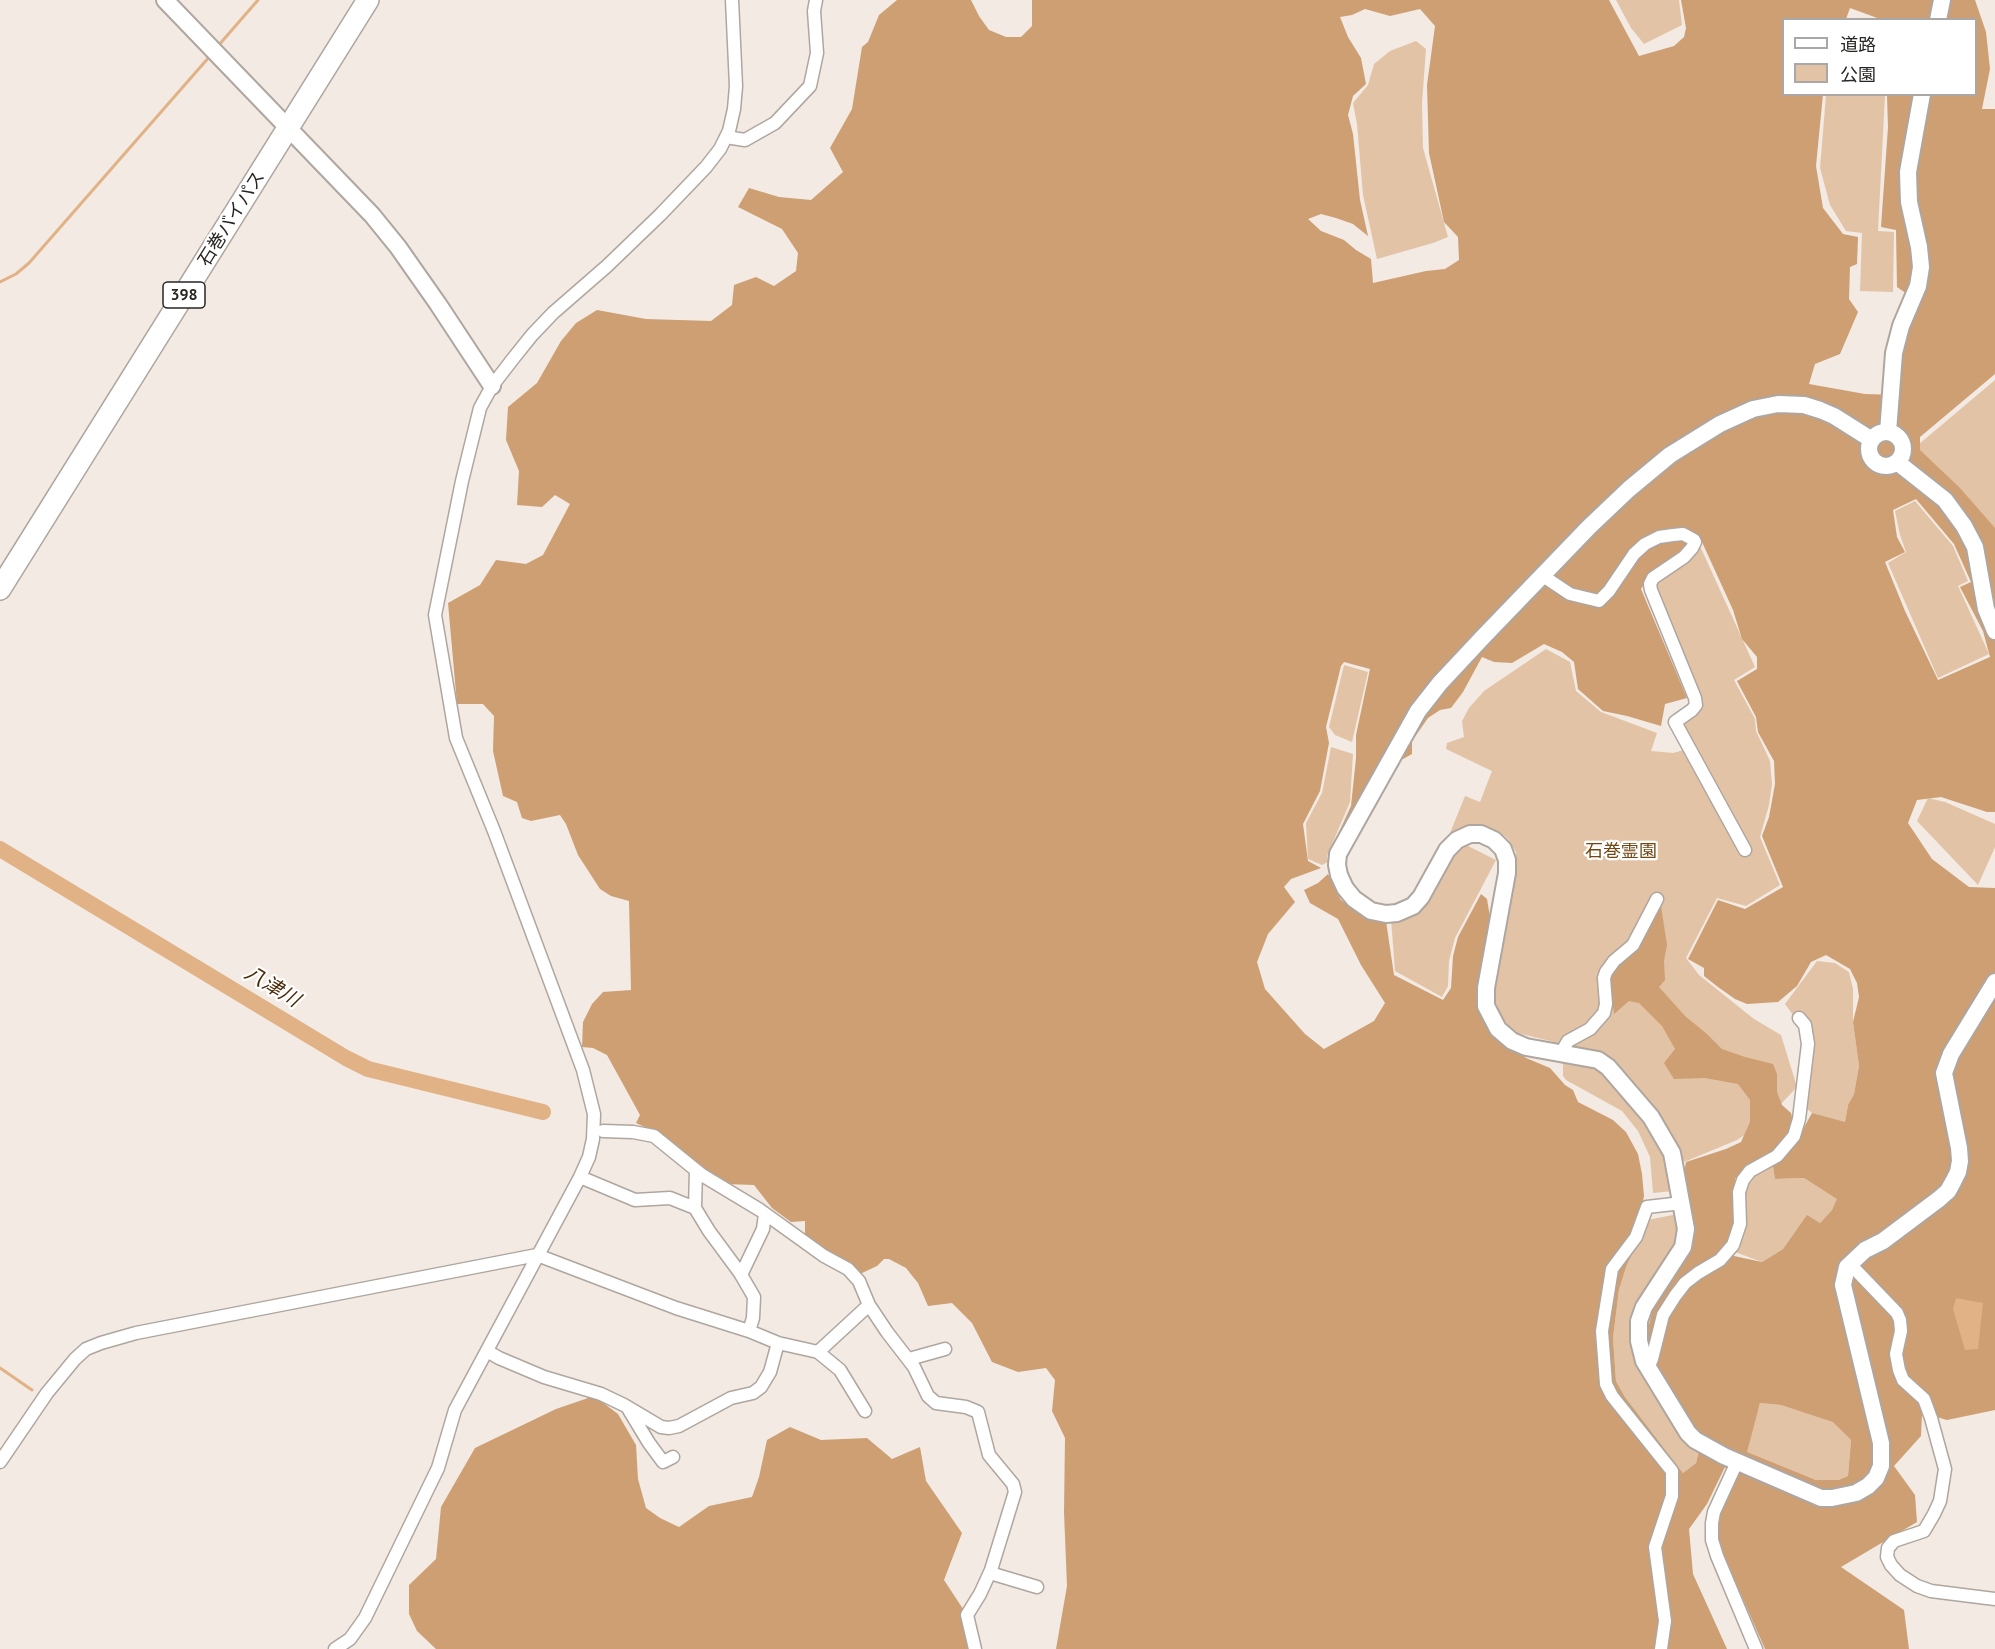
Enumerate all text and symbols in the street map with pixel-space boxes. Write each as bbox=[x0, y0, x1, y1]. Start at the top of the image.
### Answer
legend bbox=[1782, 18, 1977, 96]
text: 道路 bbox=[1840, 33, 1876, 56]
text: 公園 bbox=[1840, 63, 1876, 86]
street label: 石巻バイパス bbox=[194, 167, 270, 271]
road number: 398 bbox=[163, 282, 205, 308]
park label: 石巻霊園 bbox=[1585, 841, 1657, 863]
water label: 八津川 bbox=[240, 961, 304, 1013]

